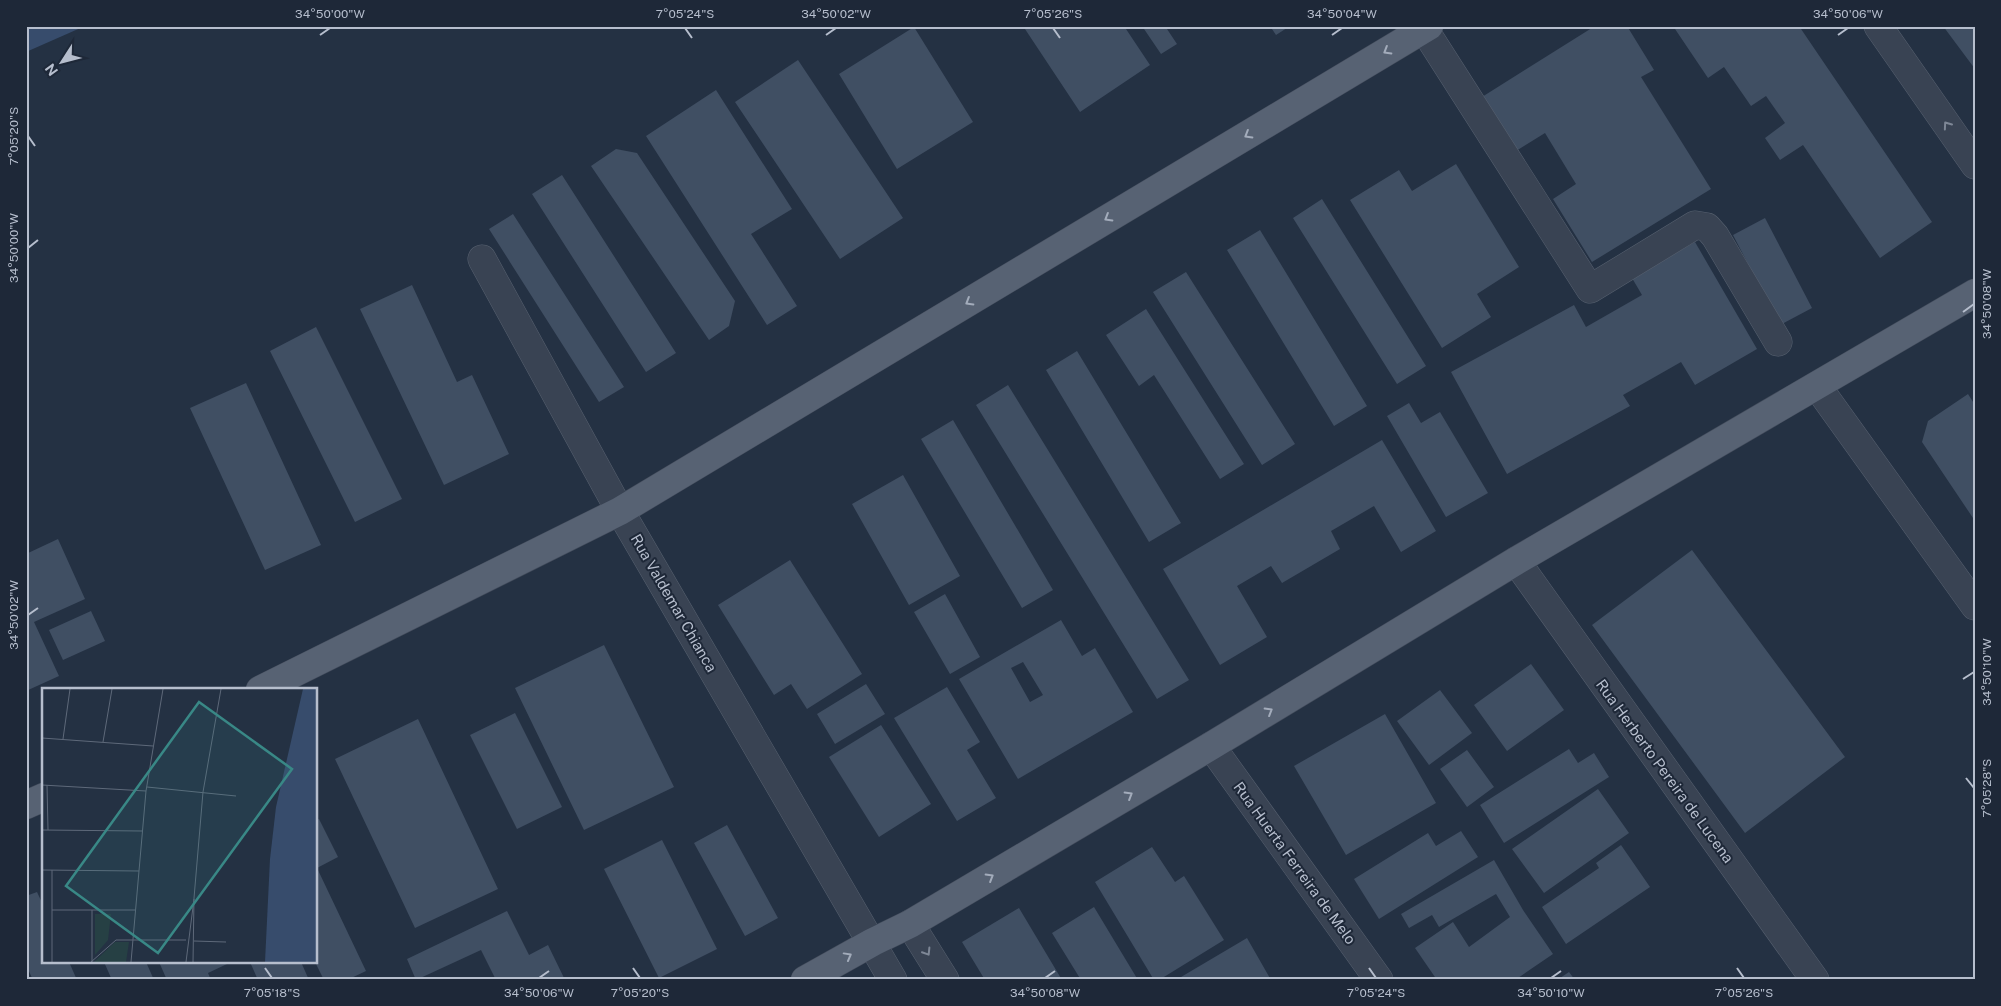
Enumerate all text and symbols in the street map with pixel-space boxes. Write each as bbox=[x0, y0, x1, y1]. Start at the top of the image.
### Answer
text: 34°50'00"W bbox=[295, 7, 365, 21]
text: 7°05'24"S bbox=[656, 7, 714, 21]
text: 34°50'02"W bbox=[801, 7, 871, 21]
text: 7°05'26"S bbox=[1024, 7, 1082, 21]
text: 34°50'04"W bbox=[1307, 7, 1378, 21]
text: 34°50'06"W bbox=[1813, 7, 1884, 21]
north arrow bbox=[38, 38, 88, 88]
one-way arrow bbox=[1384, 45, 1393, 55]
text: N bbox=[42, 61, 61, 79]
text: 7°05'20"S bbox=[7, 107, 21, 165]
one-way arrow bbox=[1944, 121, 1953, 131]
one-way arrow bbox=[1244, 128, 1253, 138]
one-way arrow bbox=[1105, 212, 1114, 222]
text: 34°50'00"W bbox=[7, 213, 21, 283]
text: 34°50'08"W bbox=[1980, 268, 1994, 339]
one-way arrow bbox=[965, 295, 974, 305]
street label: Rua Valdemar Chianca bbox=[628, 531, 720, 675]
text: 34°50'02"W bbox=[7, 580, 21, 650]
text: 34°50'10"W bbox=[1980, 638, 1994, 706]
street label: Rua Herberto Pereira de Lucena bbox=[1593, 676, 1737, 866]
inset map bbox=[42, 688, 318, 964]
one-way arrow bbox=[1263, 708, 1272, 718]
text: 7°05'28"S bbox=[1980, 759, 1994, 817]
street label: Rua Huerta Ferreira de Melo bbox=[1230, 779, 1360, 947]
one-way arrow bbox=[1124, 791, 1133, 801]
one-way arrow bbox=[984, 874, 993, 884]
one-way arrow bbox=[921, 947, 931, 956]
one-way arrow bbox=[842, 952, 851, 962]
text: 7°05'18"S bbox=[244, 986, 300, 1000]
text: 34°50'06"W bbox=[504, 986, 575, 1000]
text: 7°05'20"S bbox=[611, 986, 669, 1000]
text: 34°50'08"W bbox=[1010, 986, 1081, 1000]
text: 7°05'24"S bbox=[1347, 986, 1405, 1000]
text: 34°50'10"W bbox=[1517, 986, 1585, 1000]
text: 7°05'26"S bbox=[1715, 986, 1773, 1000]

